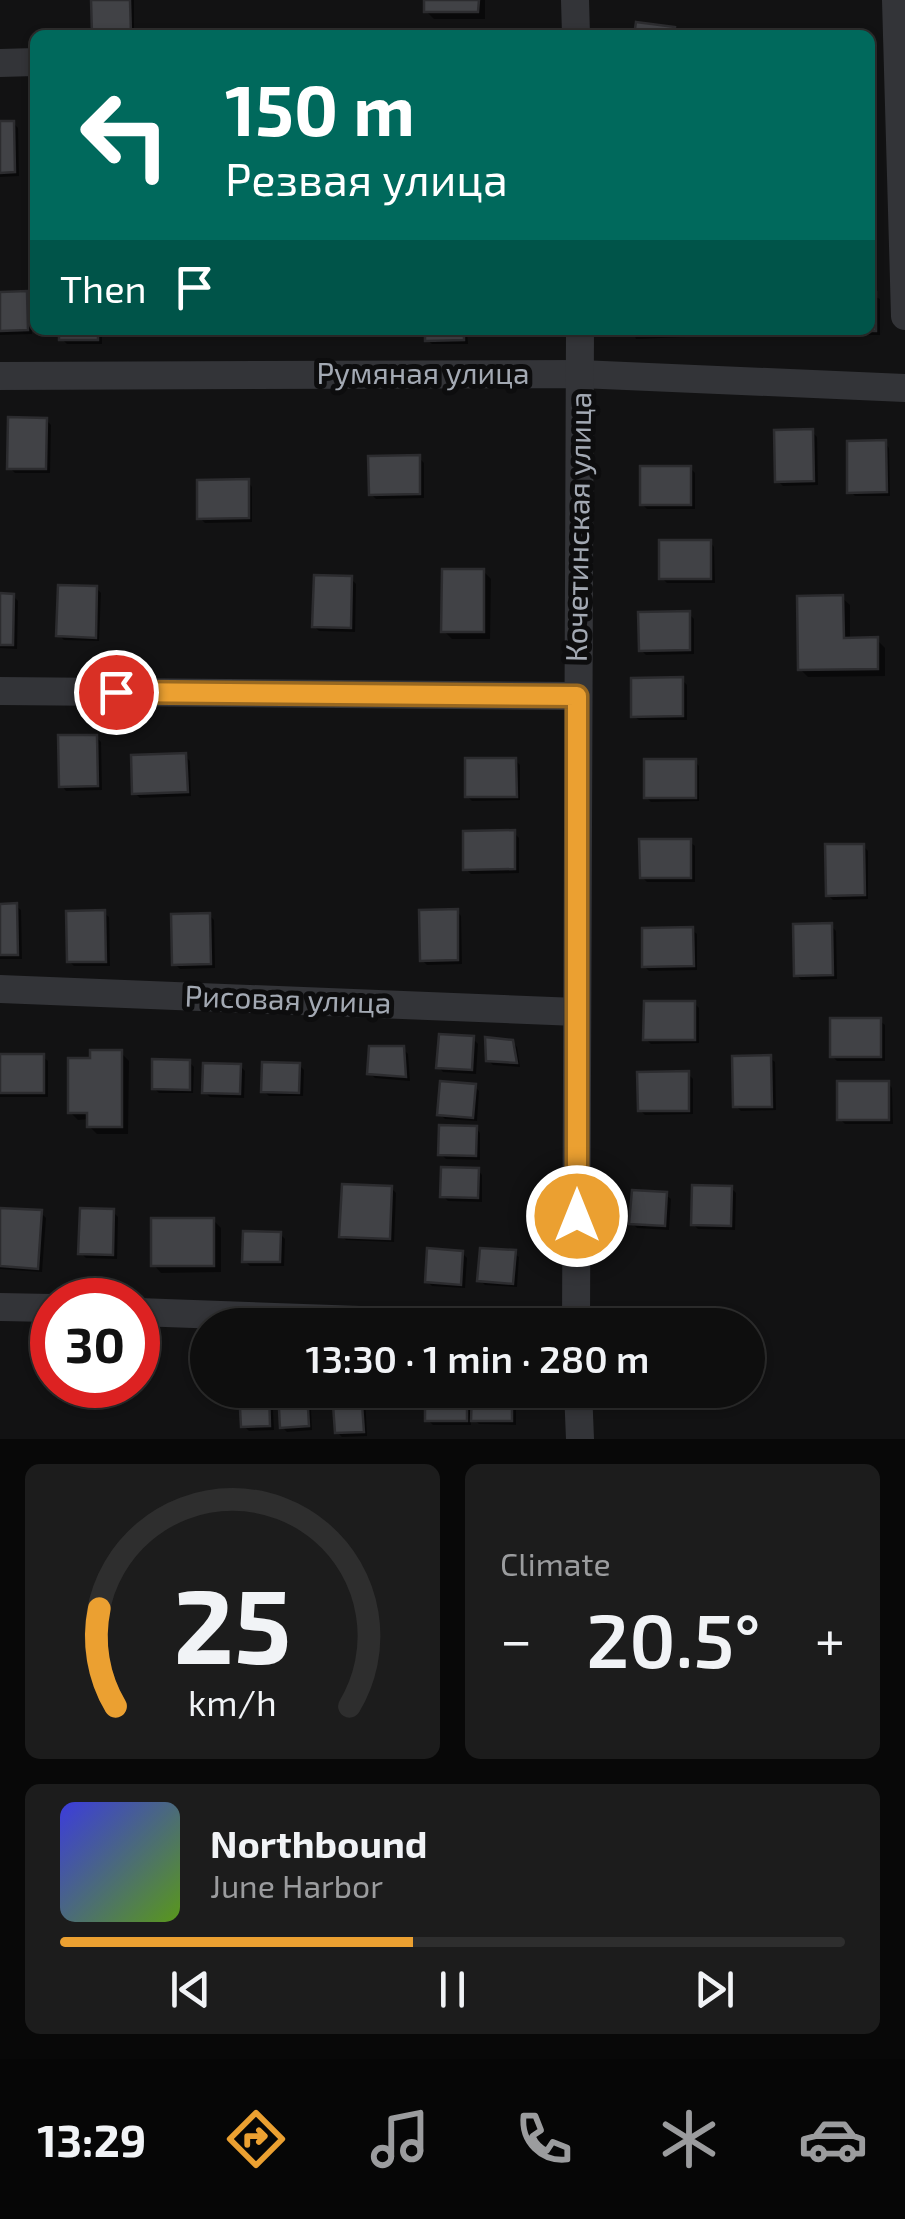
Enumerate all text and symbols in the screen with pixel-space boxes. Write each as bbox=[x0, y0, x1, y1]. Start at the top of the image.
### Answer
text: 150 m bbox=[225, 66, 415, 150]
icon: left bbox=[60, 70, 190, 200]
text: Резвая улица bbox=[225, 151, 508, 205]
icon: arrive bbox=[167, 260, 222, 315]
text: Then bbox=[60, 265, 147, 311]
street label: Румяная улица bbox=[316, 354, 530, 391]
street label: Кочетинская улица bbox=[557, 391, 598, 662]
pin bbox=[74, 650, 159, 735]
icon: arrive bbox=[89, 665, 144, 720]
street label: Рисовая улица bbox=[184, 976, 392, 1021]
position arrow bbox=[525, 1164, 629, 1268]
speed limit sign: 30 bbox=[30, 1278, 160, 1408]
text: 13:30 · 1 min · 280 m bbox=[306, 1335, 649, 1381]
text: Climate bbox=[500, 1544, 611, 1582]
text: 25 bbox=[174, 1560, 291, 1685]
text: 20.5° bbox=[586, 1593, 761, 1683]
text: − bbox=[500, 1605, 532, 1671]
text: + bbox=[815, 1605, 845, 1671]
text: km/h bbox=[188, 1680, 277, 1723]
text: Northbound bbox=[210, 1820, 428, 1866]
text: June Harbor bbox=[210, 1866, 383, 1904]
icon: previous bbox=[163, 1962, 218, 2017]
icon: pause bbox=[425, 1962, 480, 2017]
icon: next bbox=[687, 1962, 742, 2017]
icon: directions bbox=[221, 2104, 291, 2174]
icon: music bbox=[365, 2104, 435, 2174]
icon: phone bbox=[509, 2104, 579, 2174]
icon: climate bbox=[654, 2104, 724, 2174]
icon: car bbox=[798, 2104, 868, 2174]
text: 13:29 bbox=[37, 2112, 146, 2166]

